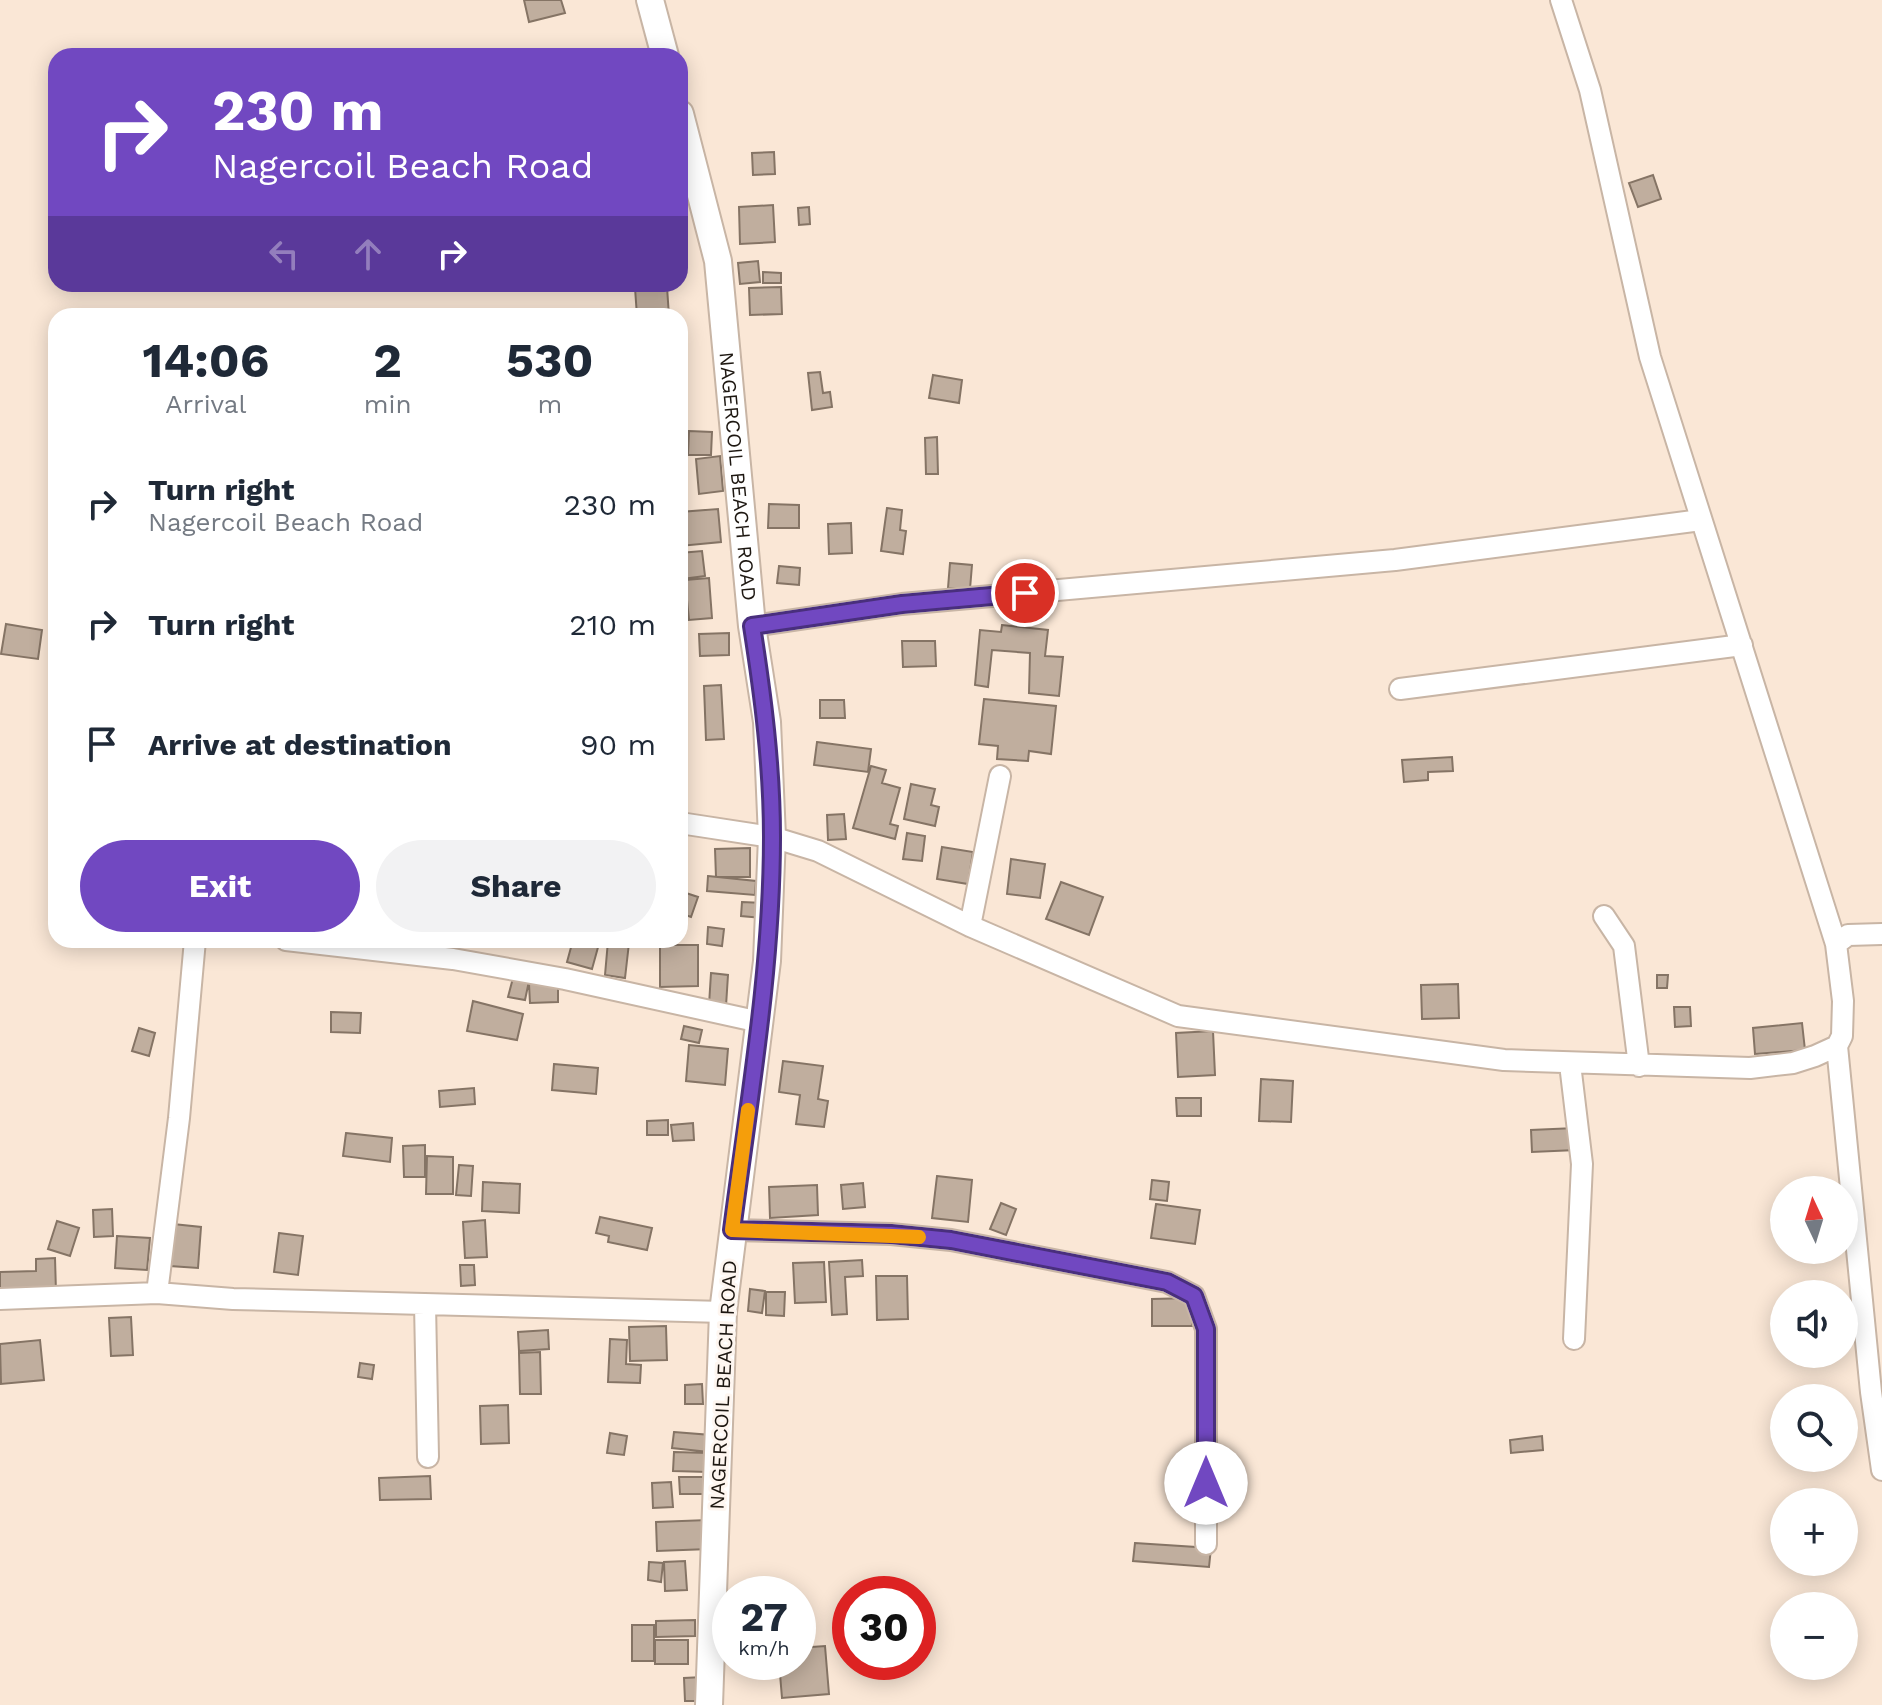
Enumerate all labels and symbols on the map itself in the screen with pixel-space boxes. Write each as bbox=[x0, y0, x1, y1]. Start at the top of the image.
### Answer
street label: NAGERCOIL BEACH ROAD bbox=[715, 351, 762, 602]
pin bbox=[991, 559, 1059, 627]
north arrow bbox=[1770, 1176, 1858, 1264]
street label: NAGERCOIL BEACH ROAD bbox=[704, 1260, 742, 1510]
position arrow bbox=[1164, 1441, 1248, 1525]
speed limit sign: 30 bbox=[832, 1576, 936, 1680]

